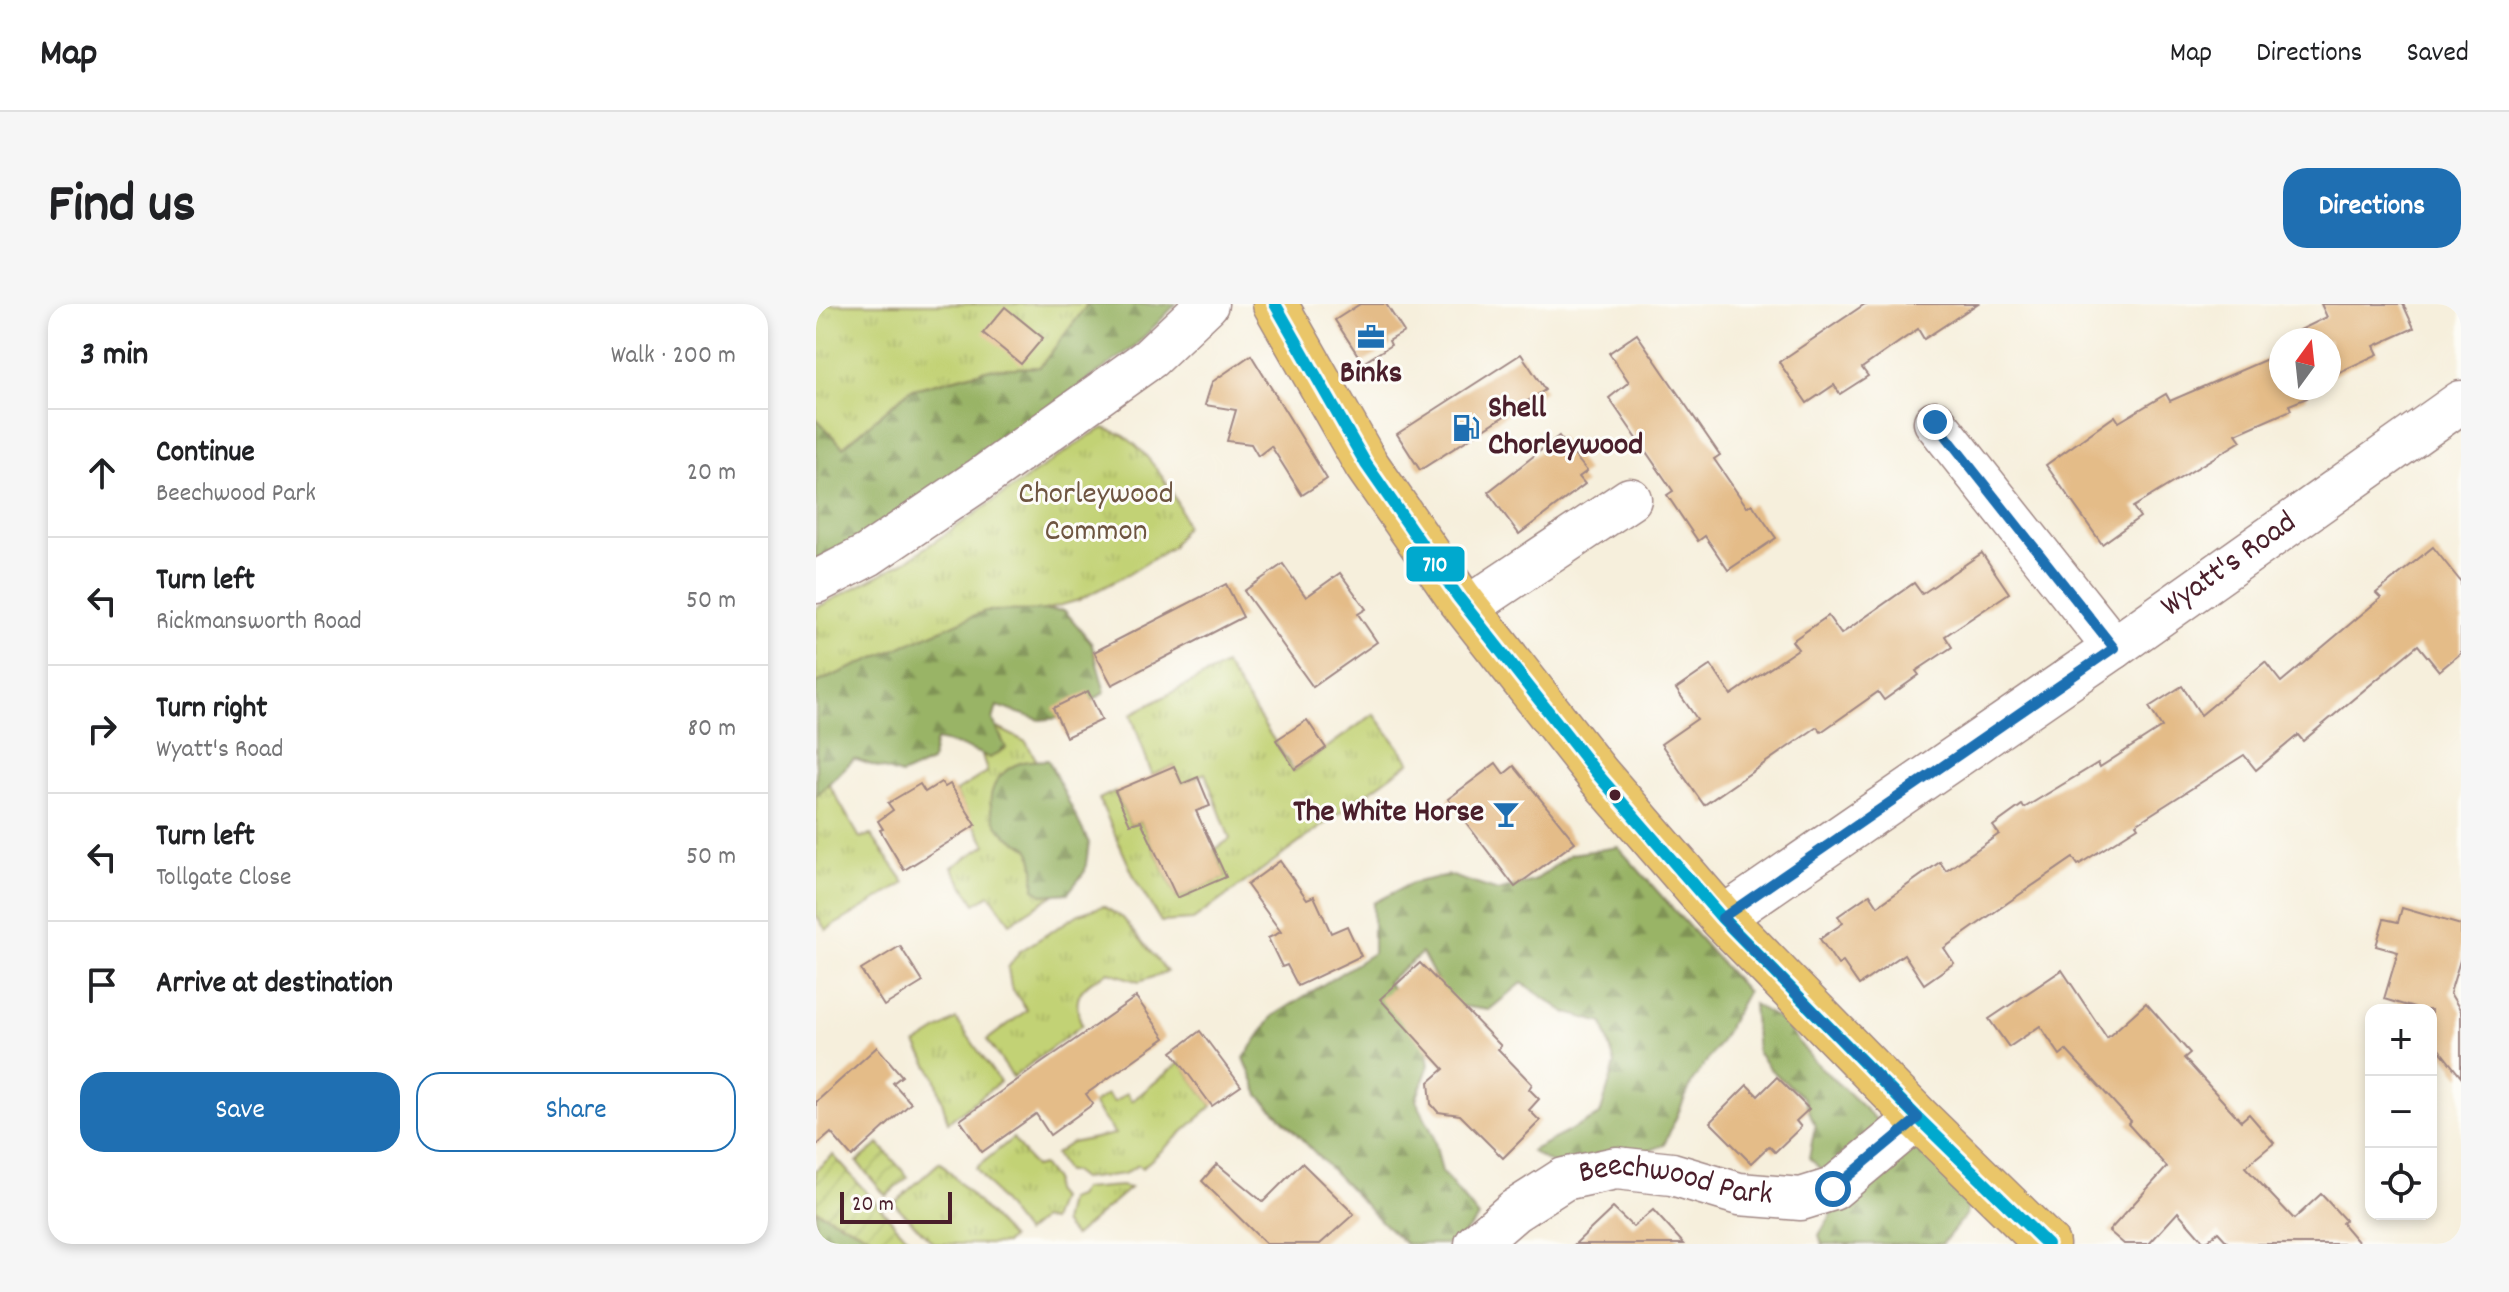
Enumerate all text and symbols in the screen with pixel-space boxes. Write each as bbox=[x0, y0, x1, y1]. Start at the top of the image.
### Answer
text: Map bbox=[40, 28, 98, 83]
text: Map bbox=[2170, 35, 2212, 75]
text: Directions bbox=[2256, 35, 2362, 75]
text: Saved bbox=[2406, 35, 2469, 75]
text: Find us bbox=[48, 168, 196, 248]
button: Directions bbox=[2283, 168, 2461, 248]
office icon: Binks bbox=[1356, 322, 1386, 352]
north arrow bbox=[2269, 328, 2341, 400]
text: 3 min bbox=[80, 332, 148, 381]
text: Walk · 200 m bbox=[611, 338, 736, 375]
place label: Binks bbox=[1340, 352, 1402, 398]
place label: Shell Chorleywood bbox=[1488, 387, 1643, 470]
route end bbox=[1917, 404, 1953, 440]
fuel station icon: Shell Chorleywood bbox=[1451, 413, 1481, 443]
text: Continue bbox=[156, 433, 255, 476]
icon: ahead bbox=[80, 451, 124, 495]
text: 20 m bbox=[687, 455, 736, 492]
park label: Chorleywood Common bbox=[1018, 473, 1174, 556]
text: Beechwood Park bbox=[156, 476, 316, 513]
street label: Wyatt's Road bbox=[2153, 502, 2307, 630]
line badge: 710 bbox=[1405, 545, 1466, 583]
text: 710 bbox=[1422, 551, 1448, 582]
text: Turn left bbox=[156, 561, 255, 604]
icon: left bbox=[80, 579, 124, 623]
text: 50 m bbox=[686, 583, 736, 620]
text: Rickmansworth Road bbox=[156, 604, 362, 641]
text: Turn right bbox=[156, 689, 267, 732]
icon: right bbox=[80, 707, 124, 751]
text: 80 m bbox=[688, 711, 736, 748]
text: Wyatt's Road bbox=[156, 732, 283, 769]
unlabelled marker bbox=[1607, 787, 1623, 803]
place label: The White Horse bbox=[1293, 791, 1484, 837]
bar icon: The White Horse bbox=[1491, 799, 1521, 829]
text: Turn left bbox=[156, 817, 255, 860]
icon: left bbox=[80, 835, 124, 879]
text: 50 m bbox=[686, 839, 736, 876]
text: Tollgate Close bbox=[156, 860, 292, 897]
icon: arrive bbox=[80, 963, 124, 1007]
text: Arrive at destination bbox=[156, 964, 393, 1007]
map controls bbox=[2365, 1004, 2437, 1220]
button: + bbox=[2365, 1004, 2437, 1076]
button: Save bbox=[80, 1072, 400, 1152]
button: Share bbox=[416, 1072, 736, 1152]
button: − bbox=[2365, 1076, 2437, 1148]
street label: Beechwood Park bbox=[1575, 1144, 1774, 1220]
button: locate bbox=[2365, 1148, 2437, 1220]
route start bbox=[1815, 1171, 1851, 1207]
scale bar bbox=[840, 1188, 952, 1224]
text: 20 m bbox=[852, 1190, 894, 1221]

